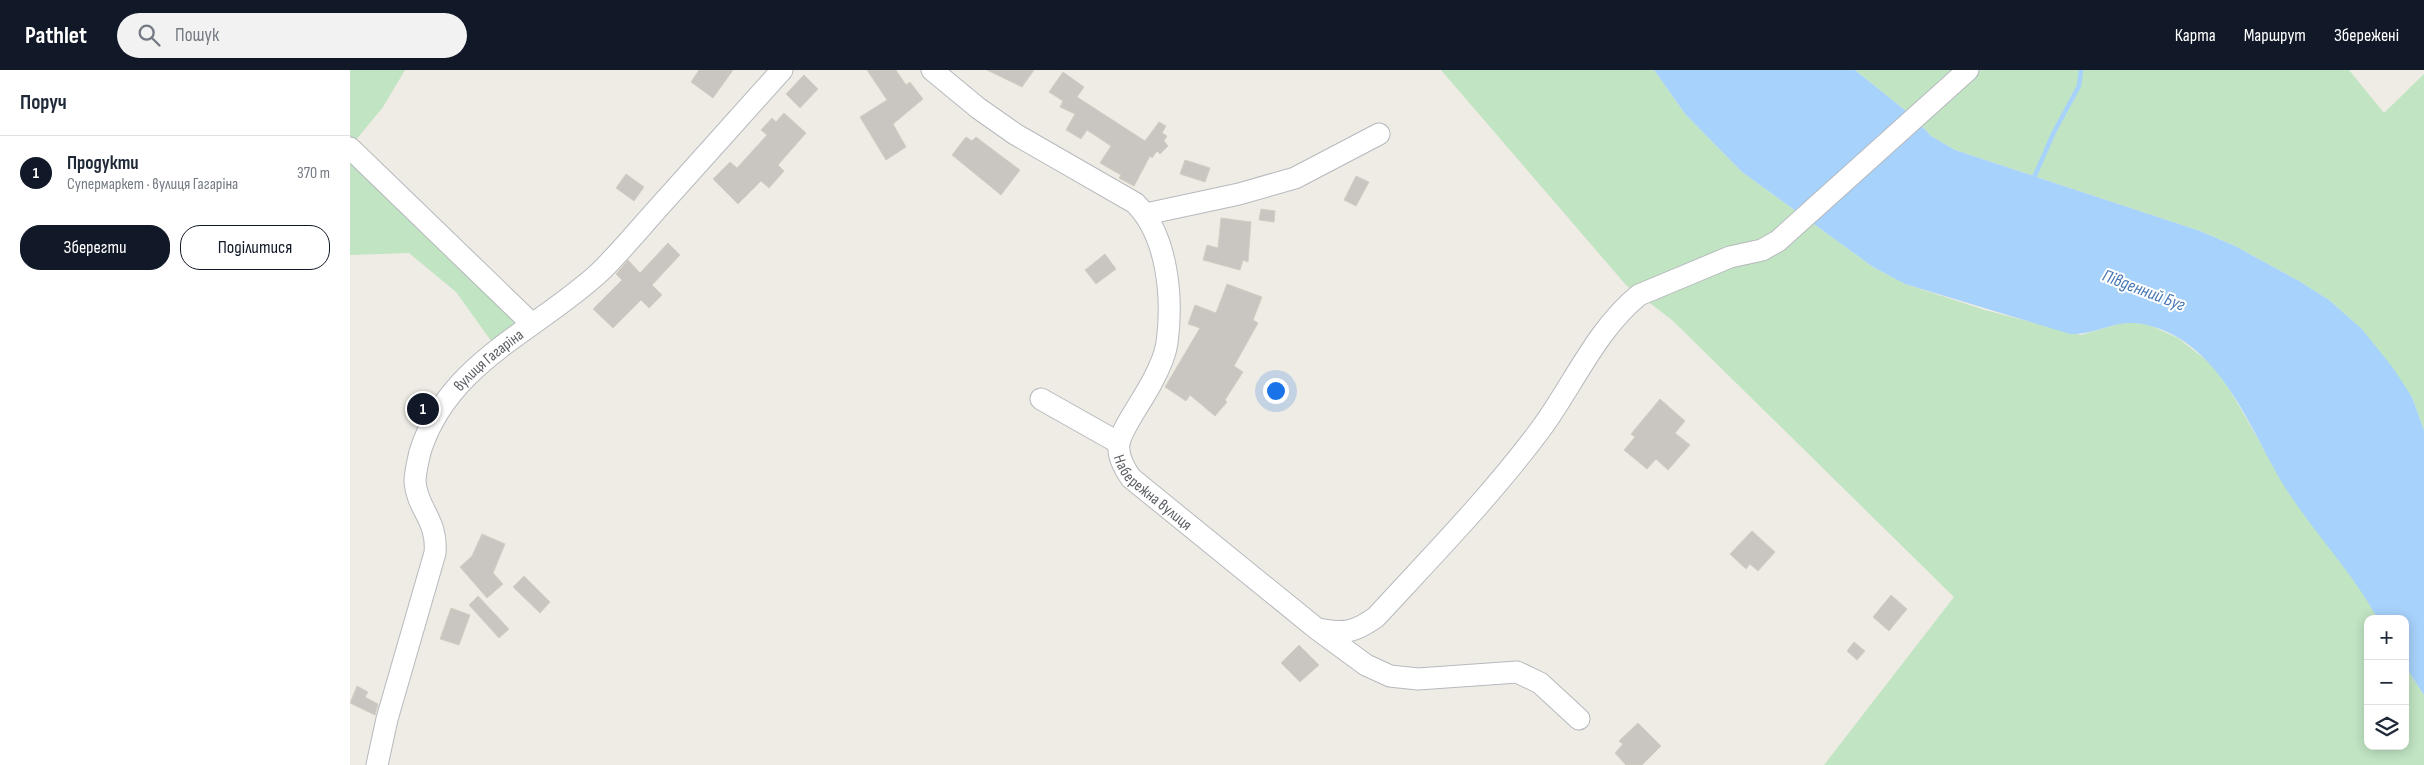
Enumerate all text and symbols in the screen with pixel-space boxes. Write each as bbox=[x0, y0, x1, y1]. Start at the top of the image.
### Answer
search box bbox=[117, 13, 467, 58]
text: Pathlet bbox=[25, 21, 87, 50]
icon: search bbox=[135, 21, 163, 49]
text: Пошук bbox=[175, 24, 219, 47]
text: Карта bbox=[2175, 25, 2216, 46]
text: Маршрут bbox=[2244, 25, 2306, 46]
text: Збережені bbox=[2334, 25, 2399, 46]
text: Поруч bbox=[20, 90, 67, 115]
text: Продукти bbox=[67, 152, 139, 175]
text: 1 bbox=[33, 164, 39, 183]
text: 370 m bbox=[297, 164, 330, 183]
text: Супермаркет · вулиця Гагаріна bbox=[67, 175, 238, 194]
button: Зберегти bbox=[20, 225, 170, 270]
button: Поділитися bbox=[180, 225, 330, 270]
water label: Південний Буг bbox=[2099, 265, 2189, 316]
street label: вулиця Гагаріна bbox=[450, 326, 528, 395]
your location bbox=[1263, 378, 1289, 404]
pin: 1 bbox=[407, 390, 439, 428]
street label: Набережна вулиця bbox=[1109, 452, 1195, 535]
map controls bbox=[2364, 615, 2409, 750]
button: + bbox=[2364, 615, 2409, 660]
button: − bbox=[2364, 660, 2409, 705]
button: layers bbox=[2364, 705, 2409, 750]

